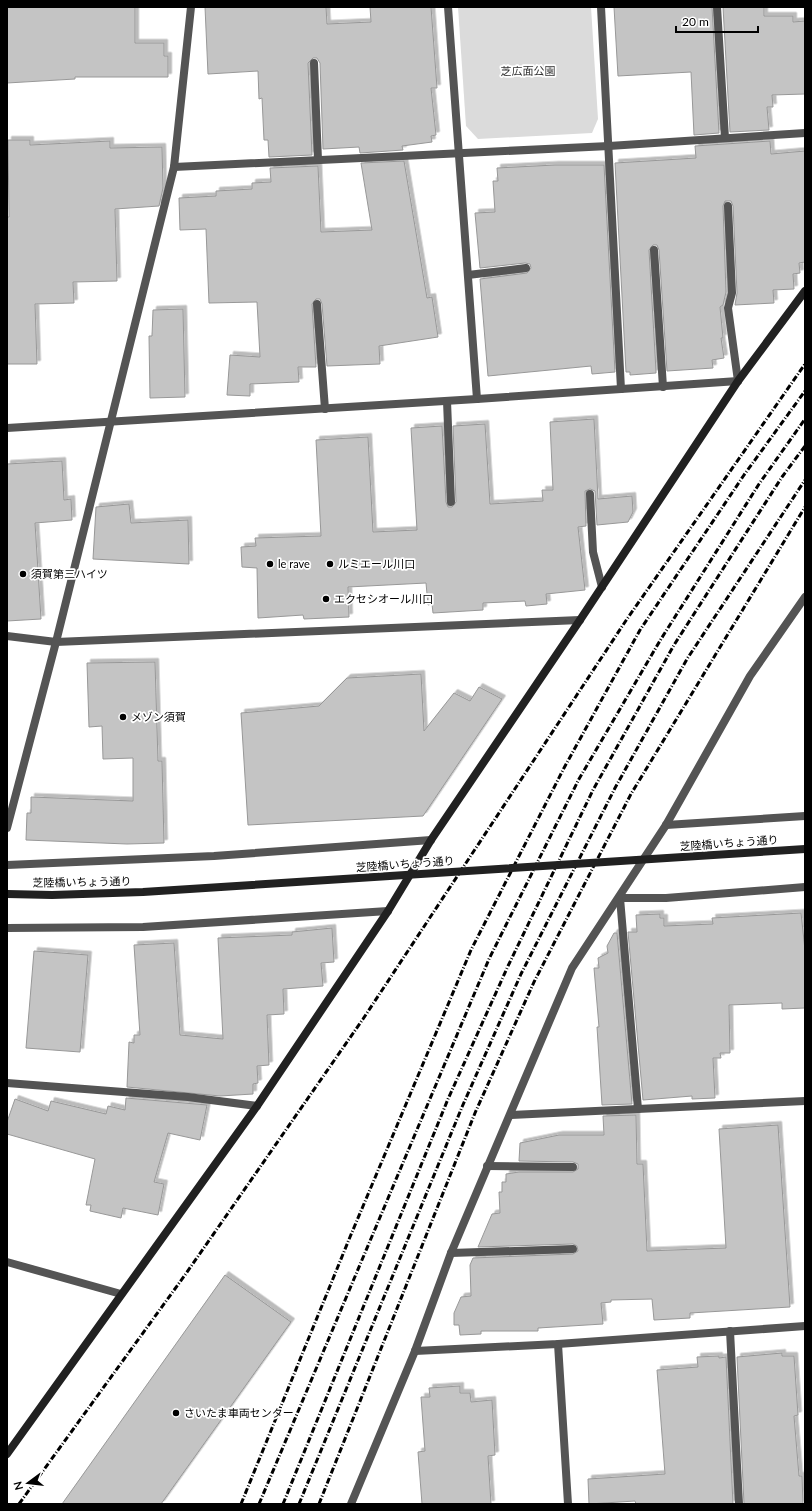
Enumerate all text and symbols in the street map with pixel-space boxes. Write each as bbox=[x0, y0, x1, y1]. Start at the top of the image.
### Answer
scale bar bbox=[676, 8, 758, 34]
text: 20 m bbox=[682, 14, 709, 29]
park label: 芝広面公園 bbox=[501, 64, 556, 77]
place label: le rave bbox=[278, 557, 310, 570]
place label: ルミエール川口 bbox=[338, 557, 415, 570]
marker: le rave bbox=[265, 559, 275, 569]
marker: ルミエール川口 bbox=[325, 559, 335, 569]
place label: 須賀第三ハイツ bbox=[31, 567, 108, 580]
marker: 須賀第三ハイツ bbox=[18, 569, 28, 579]
place label: エクセシオール川口 bbox=[334, 592, 433, 605]
marker: エクセシオール川口 bbox=[321, 594, 331, 604]
place label: メゾン須賀 bbox=[131, 710, 186, 723]
marker: メゾン須賀 bbox=[118, 712, 128, 722]
street label: 芝陸橋いちょう通り bbox=[679, 833, 779, 852]
street label: 芝陸橋いちょう通り bbox=[355, 854, 455, 873]
street label: 芝陸橋いちょう通り bbox=[32, 874, 132, 889]
place label: さいたま車両センター bbox=[184, 1406, 294, 1419]
marker: さいたま車両センター bbox=[171, 1408, 181, 1418]
north arrow bbox=[8, 1463, 48, 1503]
text: N bbox=[10, 1480, 25, 1491]

